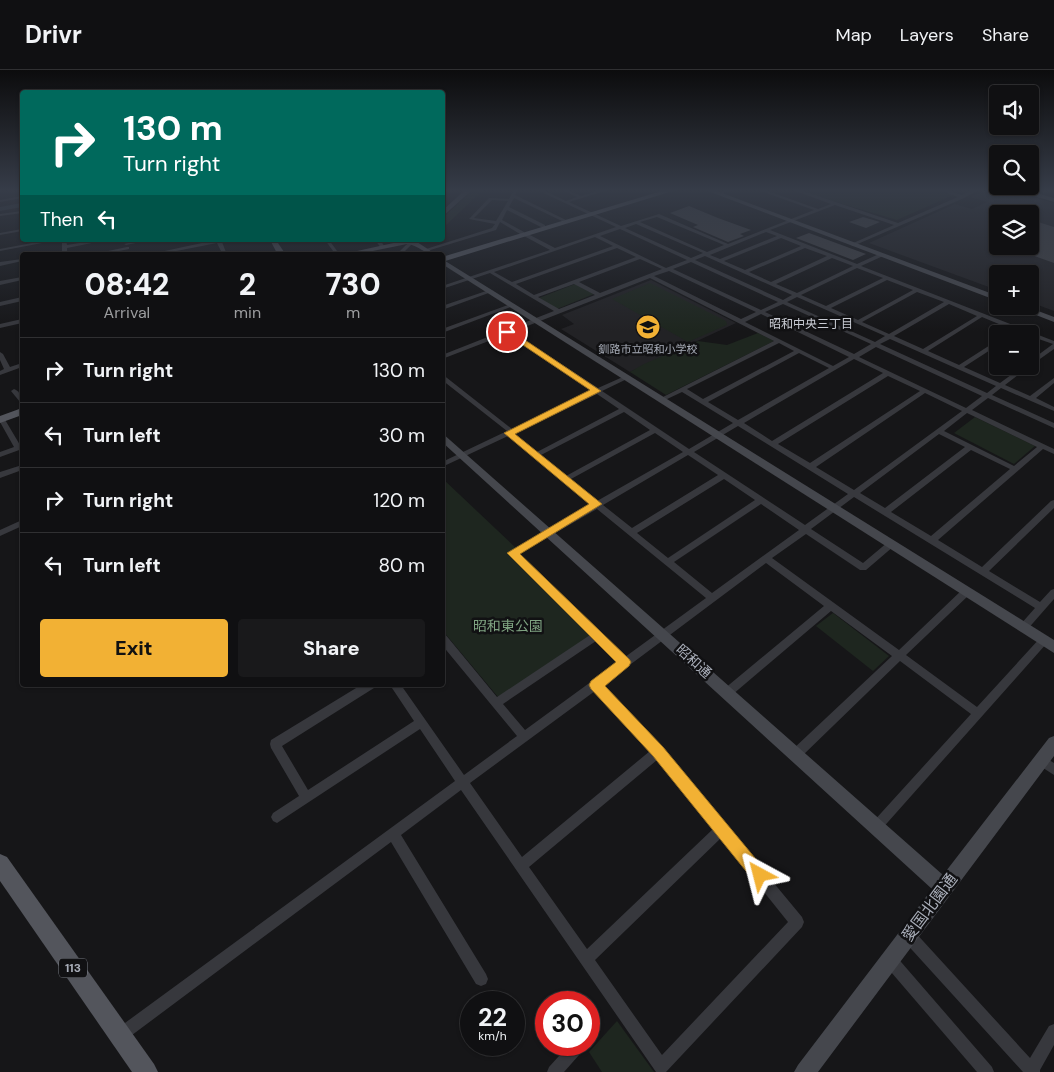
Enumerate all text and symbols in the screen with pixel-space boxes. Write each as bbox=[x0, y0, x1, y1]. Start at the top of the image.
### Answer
text: Drivr bbox=[25, 19, 82, 50]
text: Map bbox=[836, 23, 872, 47]
text: Layers bbox=[900, 23, 954, 47]
text: Share bbox=[982, 23, 1029, 47]
map controls bbox=[989, 85, 1039, 375]
button: sound bbox=[989, 85, 1039, 135]
text: 130 m bbox=[123, 105, 223, 151]
icon: right bbox=[40, 110, 105, 175]
button: search bbox=[989, 145, 1039, 195]
text: Turn right bbox=[123, 149, 220, 178]
icon: left bbox=[93, 205, 121, 233]
button: layers bbox=[989, 205, 1039, 255]
text: Then bbox=[40, 207, 83, 232]
text: 08:42 bbox=[84, 265, 169, 304]
text: 2 bbox=[239, 265, 256, 304]
text: 730 bbox=[325, 265, 381, 304]
button: + bbox=[989, 265, 1039, 315]
text: Arrival bbox=[104, 302, 150, 323]
text: min bbox=[234, 302, 261, 323]
text: m bbox=[346, 302, 360, 323]
pin bbox=[486, 311, 528, 353]
school or university icon: 釧路市立昭和小学校 bbox=[635, 314, 661, 340]
district label: 昭和中央三丁目 bbox=[769, 316, 853, 332]
icon: arrive bbox=[493, 318, 521, 346]
button: − bbox=[989, 325, 1039, 375]
place label: 釧路市立昭和小学校 bbox=[599, 342, 698, 356]
icon: right bbox=[40, 356, 68, 384]
text: Turn right bbox=[83, 358, 173, 383]
text: 130 m bbox=[373, 358, 425, 383]
icon: left bbox=[40, 421, 68, 449]
text: Turn left bbox=[83, 423, 161, 448]
text: 30 m bbox=[379, 423, 425, 448]
icon: right bbox=[40, 486, 68, 514]
text: Turn right bbox=[83, 488, 173, 513]
text: 120 m bbox=[373, 488, 425, 513]
icon: left bbox=[40, 551, 68, 579]
text: Turn left bbox=[83, 553, 161, 578]
text: 80 m bbox=[378, 553, 425, 578]
park label: 昭和東公園 bbox=[473, 617, 543, 635]
button: Exit bbox=[40, 619, 228, 677]
button: Share bbox=[238, 619, 425, 677]
street label: 昭和通 bbox=[672, 640, 716, 682]
position arrow bbox=[733, 848, 785, 900]
street label: 愛国北園通 bbox=[897, 869, 962, 946]
road number: 113 bbox=[59, 958, 87, 978]
speed limit sign: 30 bbox=[535, 991, 600, 1056]
text: 22 bbox=[478, 1001, 507, 1034]
text: km/h bbox=[478, 1028, 507, 1044]

